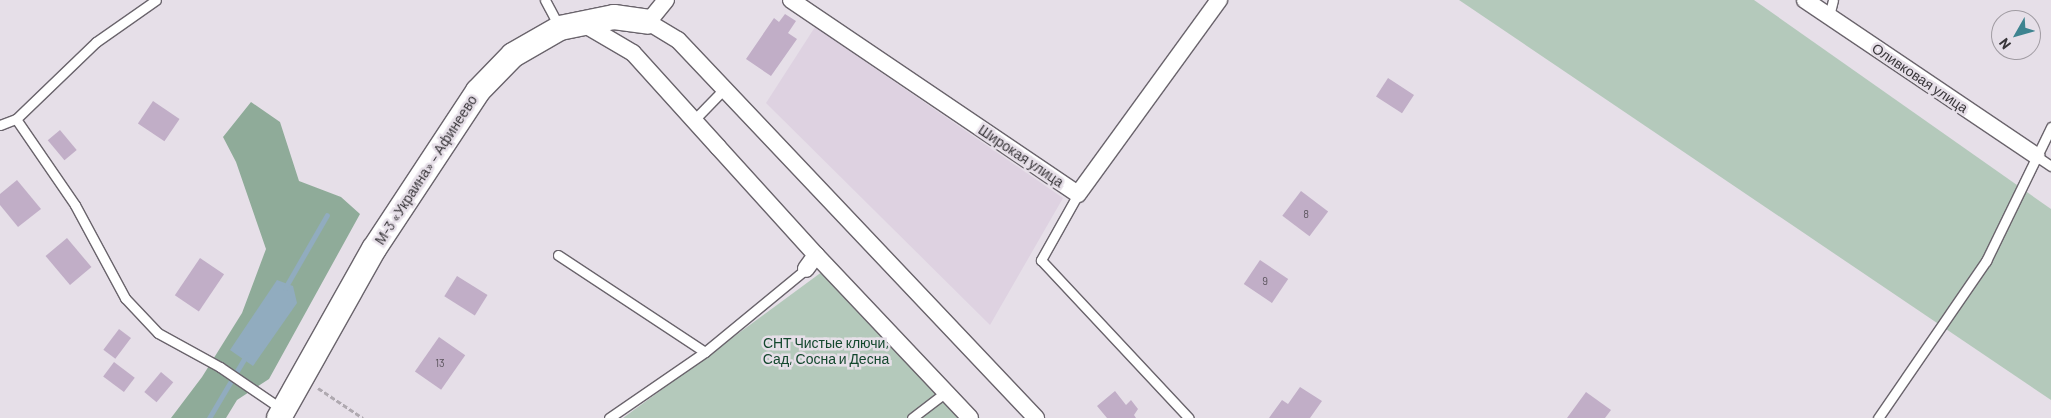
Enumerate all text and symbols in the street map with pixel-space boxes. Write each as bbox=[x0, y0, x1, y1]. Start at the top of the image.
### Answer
north arrow bbox=[1991, 10, 2041, 60]
text: N bbox=[1995, 35, 2014, 53]
street label: Оливковая улица bbox=[1869, 40, 1971, 116]
street label: М-3 «Украина» – Афинеево bbox=[371, 92, 481, 248]
street label: Широкая улица bbox=[975, 121, 1067, 191]
house number: 8 bbox=[1303, 207, 1309, 221]
house number: 9 bbox=[1262, 274, 1268, 288]
park label: СНТ Чистые ключи, Сад, Сосна и Десна bbox=[763, 335, 889, 368]
house number: 13 bbox=[435, 356, 445, 370]

